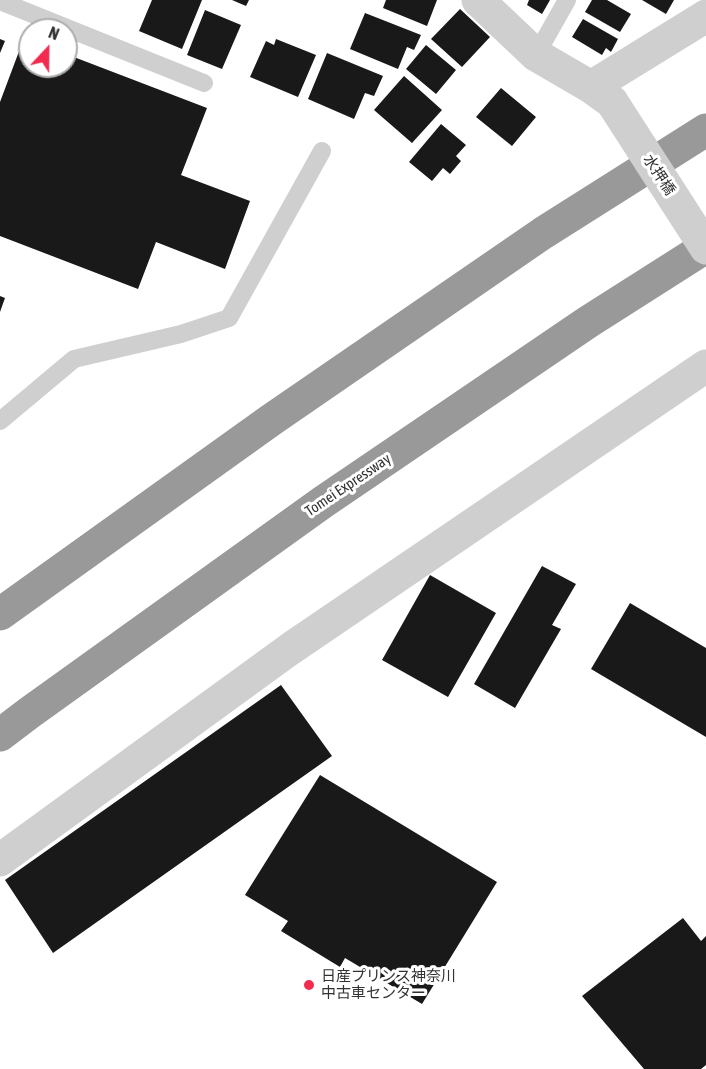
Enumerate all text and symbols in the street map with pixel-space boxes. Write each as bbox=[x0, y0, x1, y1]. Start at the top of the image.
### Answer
north arrow bbox=[18, 18, 78, 78]
text: N bbox=[46, 23, 62, 43]
street label: 水押橋 bbox=[639, 151, 679, 199]
street label: Tomei Expressway bbox=[302, 450, 394, 520]
place label: 日産プリンス神奈川 中古車センター bbox=[321, 967, 456, 1002]
marker: 日産プリンス神奈川 中古車センター bbox=[302, 978, 316, 992]

